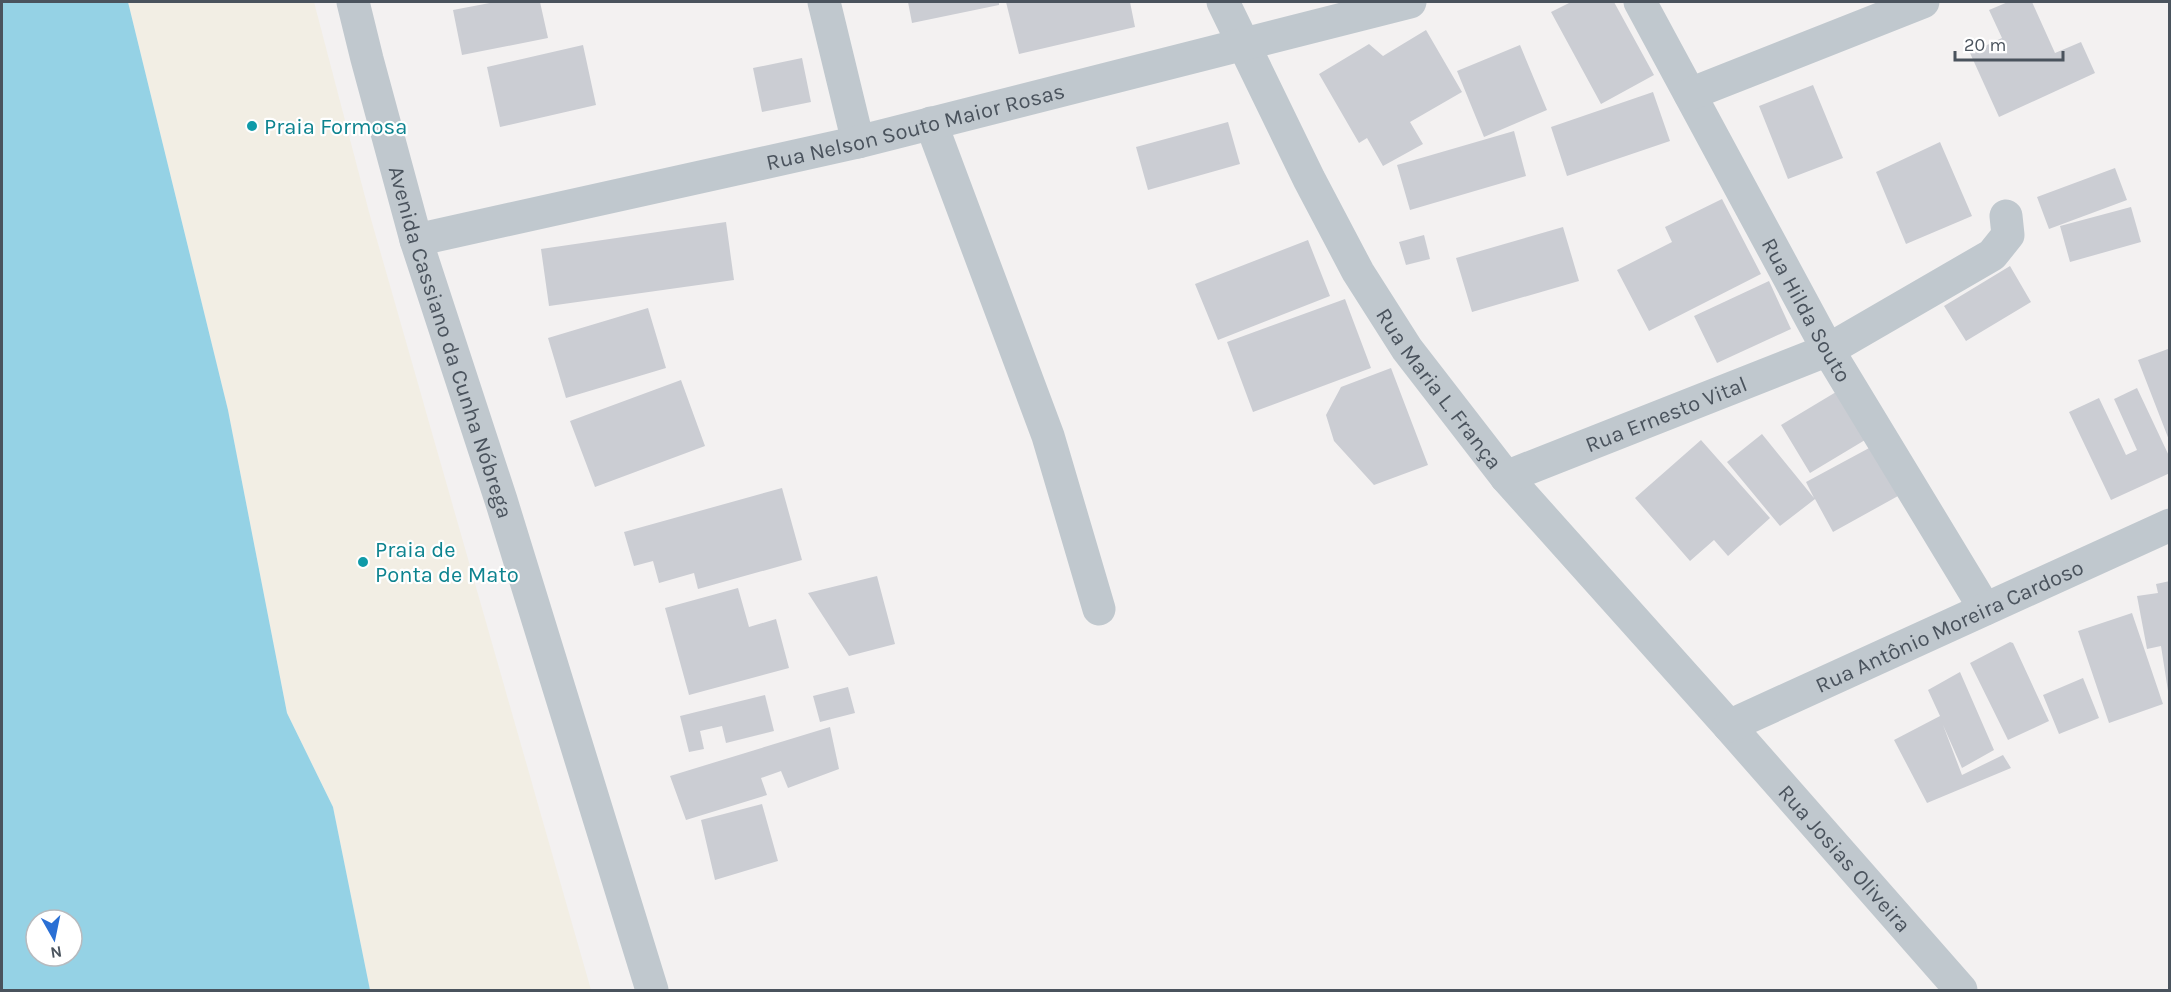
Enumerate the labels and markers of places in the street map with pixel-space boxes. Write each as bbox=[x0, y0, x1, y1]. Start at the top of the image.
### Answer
place label: Praia Formosa bbox=[264, 114, 407, 140]
marker: Praia Formosa bbox=[245, 119, 259, 133]
place label: Praia de Ponta de Mato bbox=[375, 537, 519, 588]
marker: Praia de Ponta de Mato bbox=[356, 555, 370, 569]

